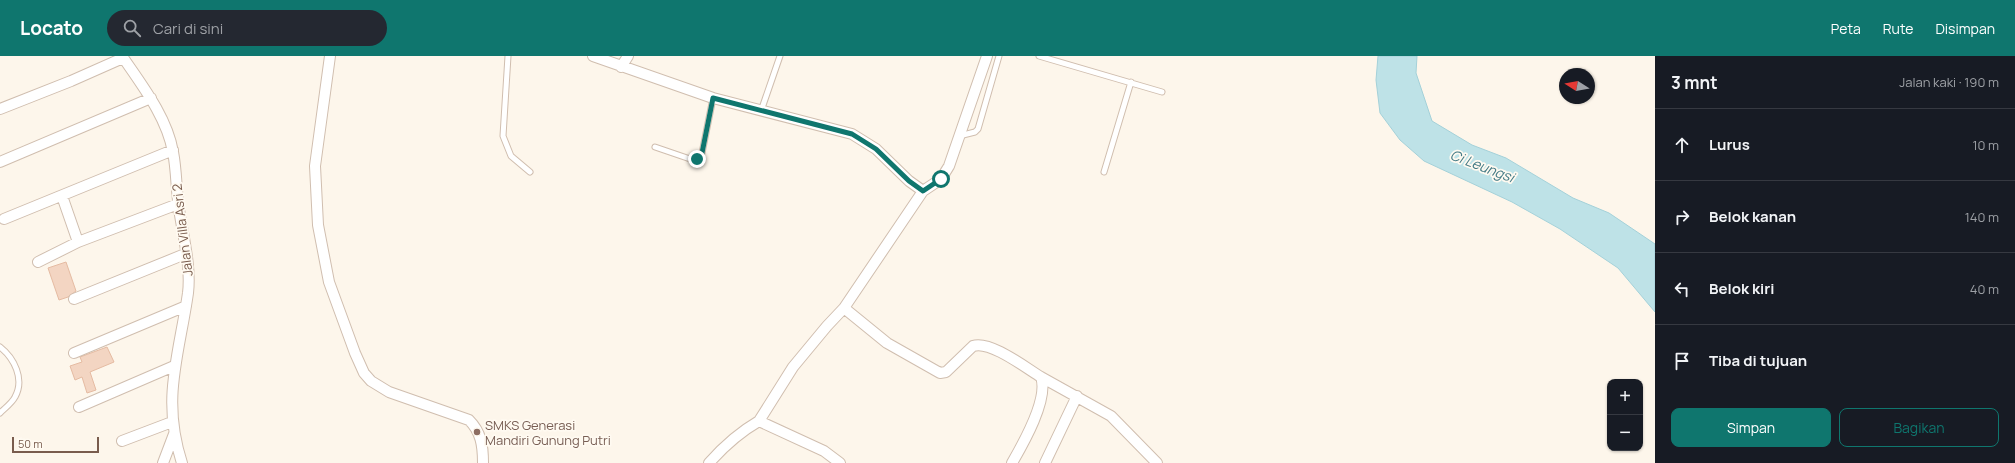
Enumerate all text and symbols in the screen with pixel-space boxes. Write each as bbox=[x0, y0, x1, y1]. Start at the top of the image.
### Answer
search box bbox=[107, 10, 387, 46]
text: Locato bbox=[20, 15, 83, 41]
icon: search bbox=[121, 17, 143, 39]
text: Cari di sini bbox=[153, 18, 223, 39]
text: Peta bbox=[1831, 19, 1861, 38]
text: Rute bbox=[1883, 19, 1913, 38]
text: Disimpan bbox=[1935, 19, 1995, 38]
north arrow bbox=[1559, 68, 1595, 104]
text: 3 mnt bbox=[1671, 71, 1718, 94]
text: Jalan kaki · 190 m bbox=[1899, 73, 1999, 91]
icon: ahead bbox=[1671, 134, 1693, 156]
text: Lurus bbox=[1709, 134, 1750, 155]
text: 10 m bbox=[1972, 136, 1999, 154]
water label: Ci Leungsi bbox=[1448, 145, 1518, 187]
route end bbox=[688, 150, 706, 168]
route start bbox=[932, 170, 950, 188]
street label: Jalan Villa Asri 2 bbox=[167, 183, 197, 277]
icon: right bbox=[1671, 206, 1693, 228]
text: Belok kanan bbox=[1709, 206, 1796, 227]
text: 140 m bbox=[1965, 208, 1999, 226]
icon: left bbox=[1671, 278, 1693, 300]
text: Belok kiri bbox=[1709, 278, 1775, 299]
text: 40 m bbox=[1970, 280, 1999, 298]
icon: arrive bbox=[1671, 350, 1693, 372]
text: Tiba di tujuan bbox=[1709, 350, 1807, 371]
map controls bbox=[1607, 379, 1643, 451]
button: + bbox=[1607, 379, 1643, 415]
button: Simpan bbox=[1671, 408, 1831, 447]
button: Bagikan bbox=[1839, 408, 1999, 447]
button: − bbox=[1607, 415, 1643, 451]
place label: SMKS Generasi Mandiri Gunung Putri bbox=[485, 416, 611, 449]
marker: SMKS Generasi Mandiri Gunung Putri bbox=[472, 427, 482, 437]
scale bar bbox=[12, 435, 99, 454]
text: 50 m bbox=[18, 436, 43, 451]

